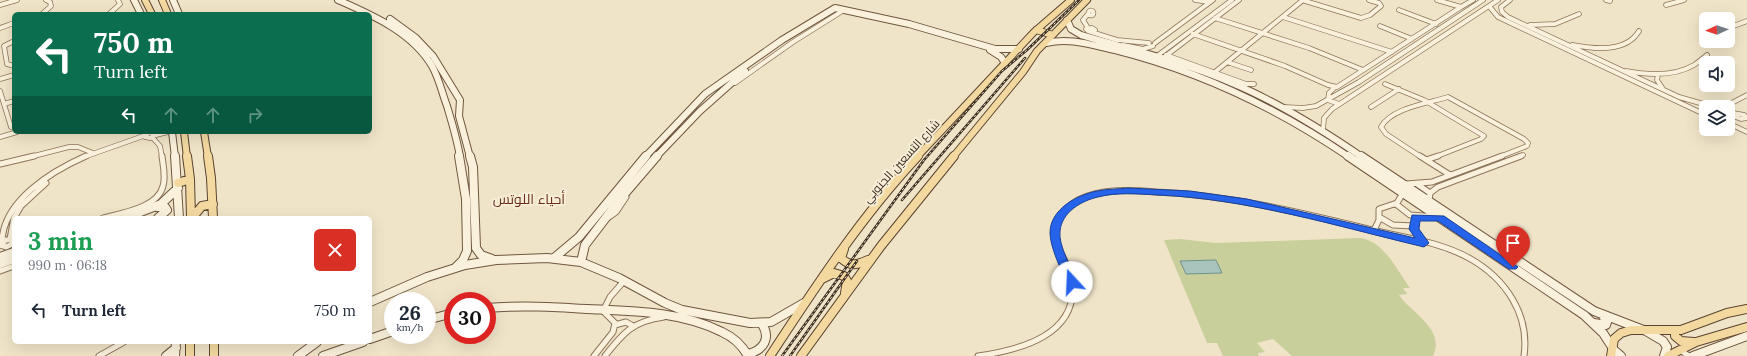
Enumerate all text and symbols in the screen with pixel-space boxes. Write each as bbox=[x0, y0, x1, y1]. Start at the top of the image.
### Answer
north arrow bbox=[1699, 12, 1735, 48]
map controls bbox=[1699, 12, 1735, 136]
text: 750 m bbox=[94, 25, 173, 61]
icon: left bbox=[28, 28, 80, 80]
button: sound bbox=[1699, 56, 1735, 92]
text: Turn left bbox=[94, 60, 167, 83]
button: layers bbox=[1699, 100, 1735, 136]
icon: left bbox=[118, 104, 140, 126]
icon: ahead bbox=[160, 104, 182, 126]
icon: ahead bbox=[202, 104, 224, 126]
icon: right bbox=[244, 104, 266, 126]
street label: شارع التسعين الجنوبي bbox=[859, 116, 945, 208]
district label: أحياء اللوتس bbox=[493, 190, 565, 208]
text: 3 min bbox=[28, 226, 93, 257]
pin bbox=[1496, 226, 1530, 267]
button: close bbox=[314, 229, 356, 271]
icon: arrive bbox=[1502, 232, 1524, 254]
text: 990 m · 06:18 bbox=[28, 257, 107, 274]
position arrow bbox=[1051, 261, 1093, 303]
speed limit sign: 30 bbox=[444, 292, 496, 344]
icon: left bbox=[28, 299, 50, 321]
text: 26 bbox=[399, 300, 421, 325]
text: Turn left bbox=[62, 301, 126, 320]
text: 750 m bbox=[314, 301, 356, 320]
text: km/h bbox=[396, 321, 424, 334]

